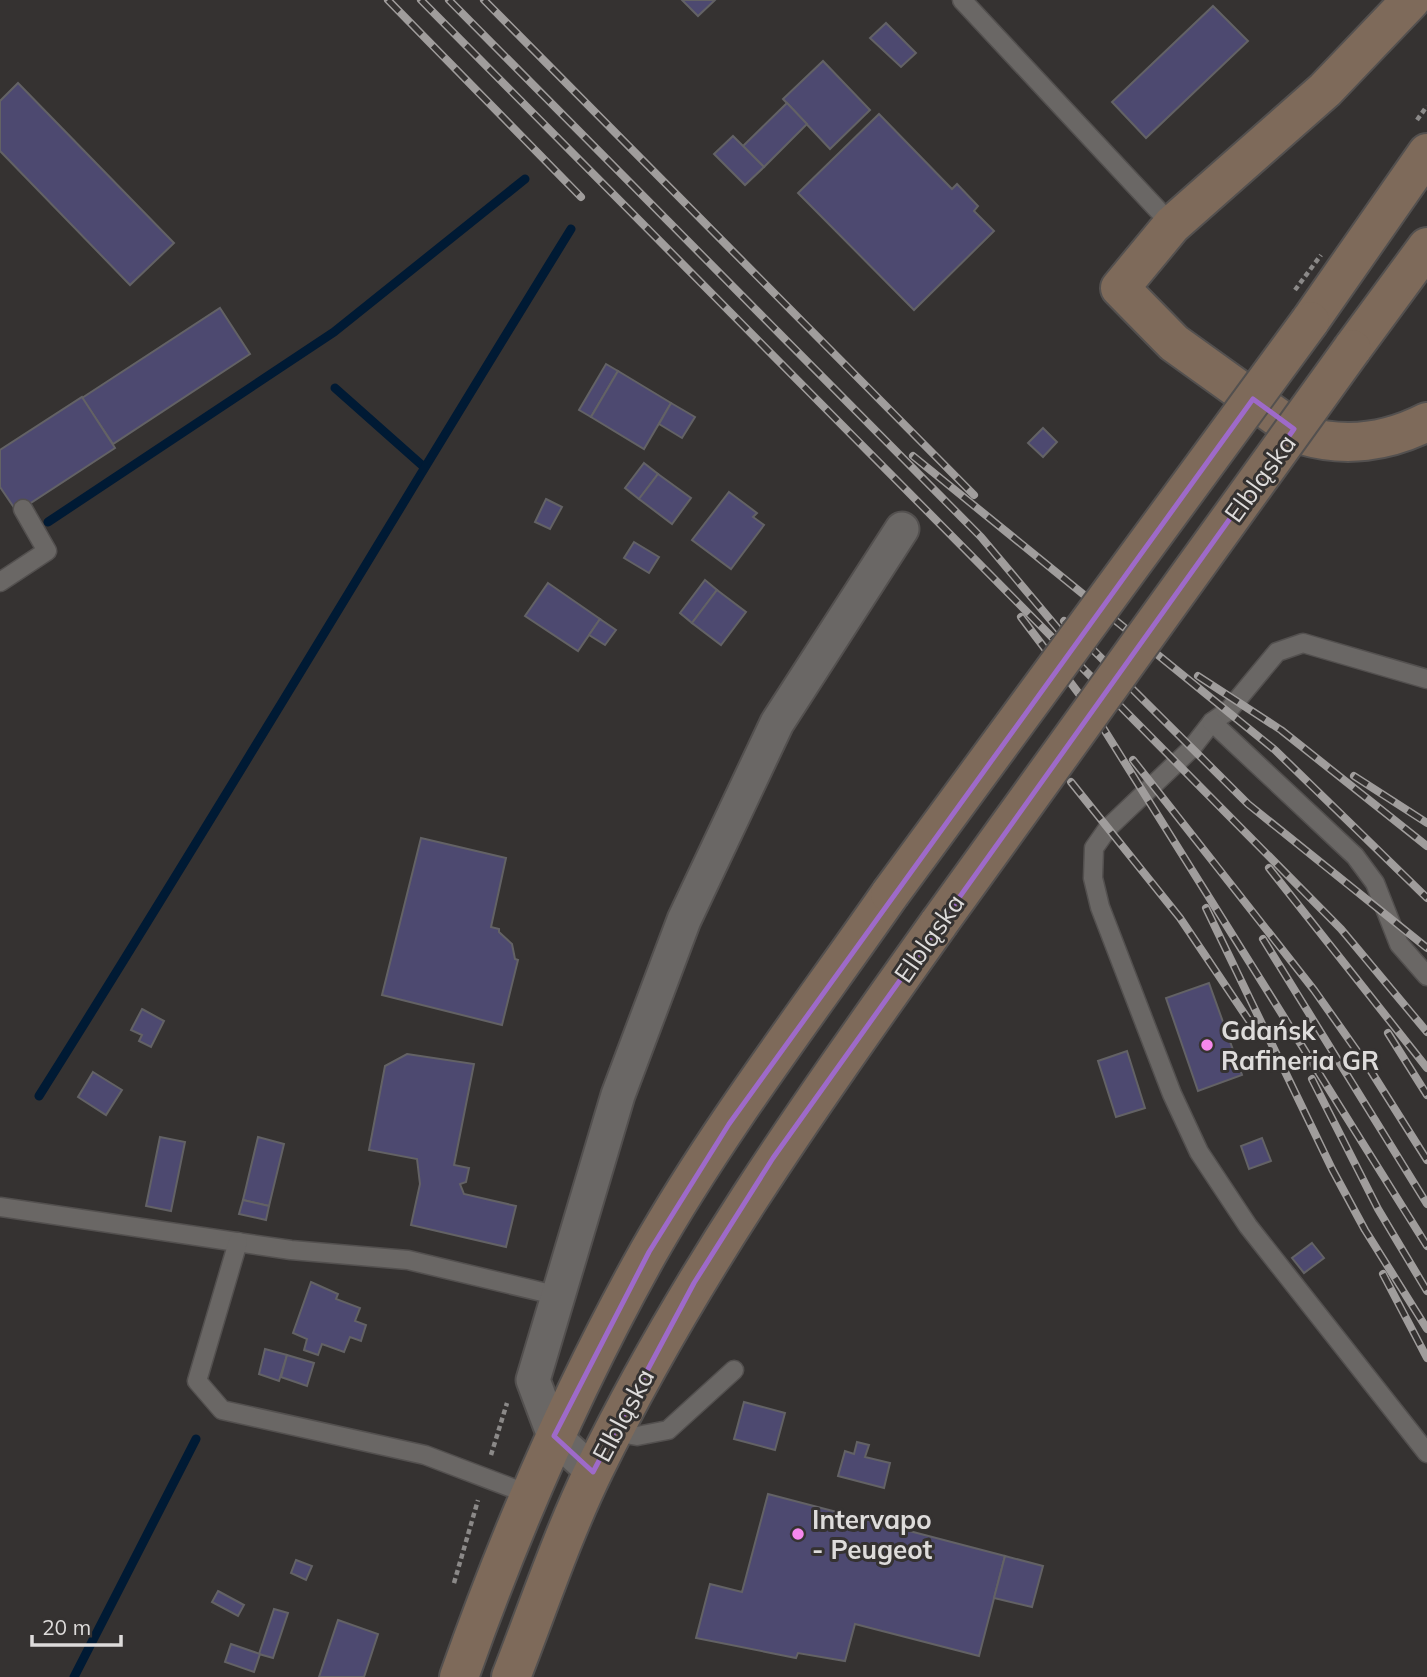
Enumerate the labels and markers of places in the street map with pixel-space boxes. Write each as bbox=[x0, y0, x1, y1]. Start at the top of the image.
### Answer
place label: Gdańsk Rafineria GR bbox=[1221, 1014, 1379, 1077]
marker: Gdańsk Rafineria GR bbox=[1199, 1037, 1215, 1053]
place label: Intervapo - Peugeot bbox=[812, 1503, 933, 1566]
marker: Intervapo - Peugeot bbox=[790, 1526, 806, 1542]

